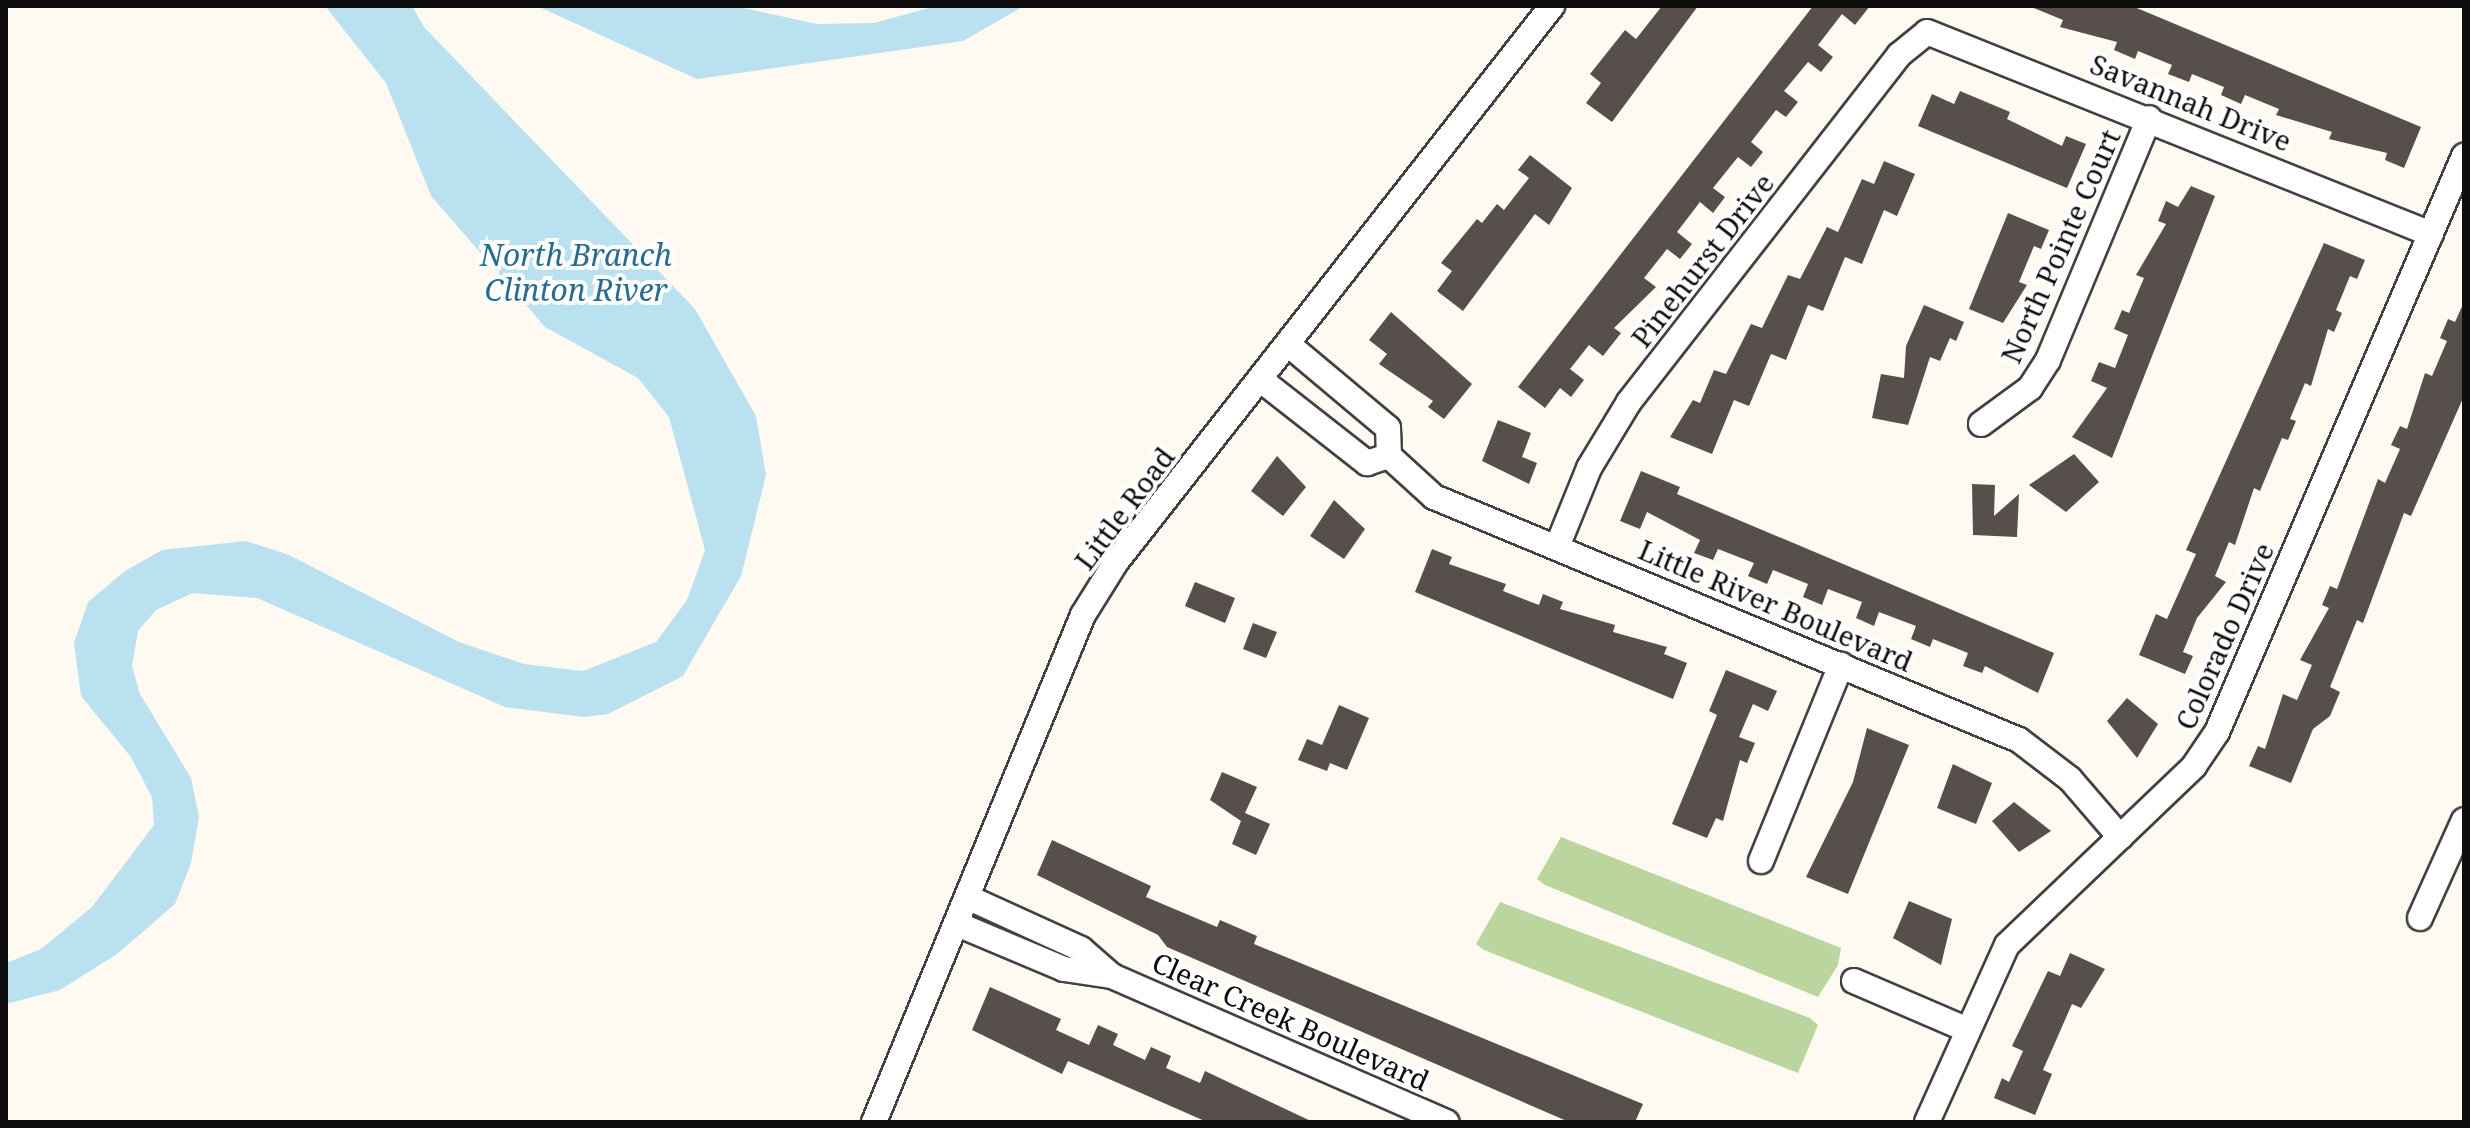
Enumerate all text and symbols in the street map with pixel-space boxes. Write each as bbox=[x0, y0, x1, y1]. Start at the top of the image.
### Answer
street label: Savannah Drive bbox=[2086, 46, 2296, 158]
street label: North Pointe Court bbox=[1993, 124, 2127, 368]
street label: Pinehurst Drive bbox=[1624, 166, 1780, 354]
water label: North Branch Clinton River bbox=[480, 237, 672, 308]
street label: Little Road bbox=[1067, 440, 1181, 576]
street label: Little River Boulevard bbox=[1634, 532, 1918, 678]
street label: Colorado Drive bbox=[2168, 537, 2280, 735]
street label: Clear Creek Boulevard bbox=[1147, 945, 1435, 1097]

